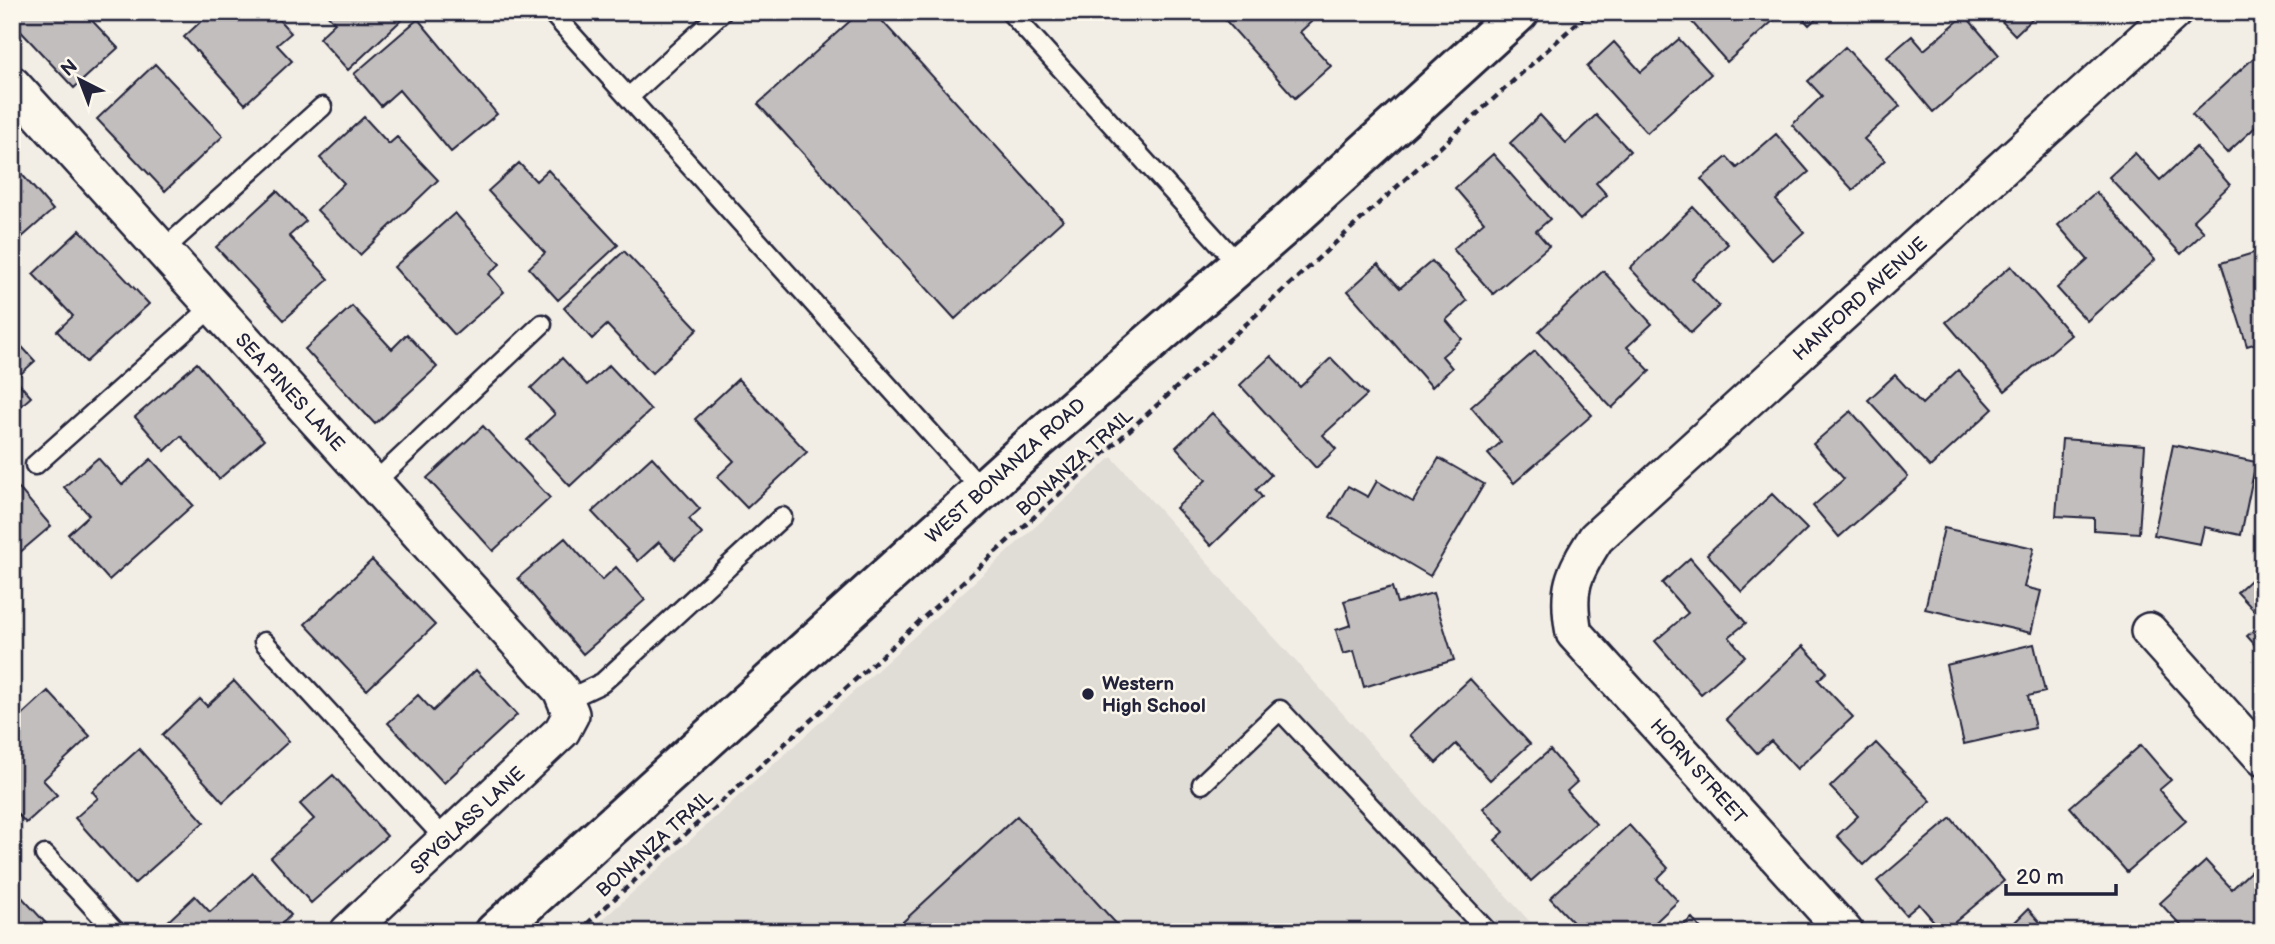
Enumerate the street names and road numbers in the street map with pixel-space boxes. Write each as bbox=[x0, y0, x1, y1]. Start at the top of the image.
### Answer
street label: HANFORD AVENUE bbox=[1789, 232, 1932, 366]
street label: SEA PINES LANE bbox=[230, 329, 349, 456]
street label: WEST BONANZA ROAD bbox=[921, 394, 1091, 549]
street label: BONANZA TRAIL bbox=[1012, 405, 1138, 521]
street label: HORN STREET bbox=[1645, 715, 1751, 830]
street label: SPYGLASS LANE bbox=[406, 762, 530, 880]
street label: BONANZA TRAIL bbox=[592, 786, 718, 902]

